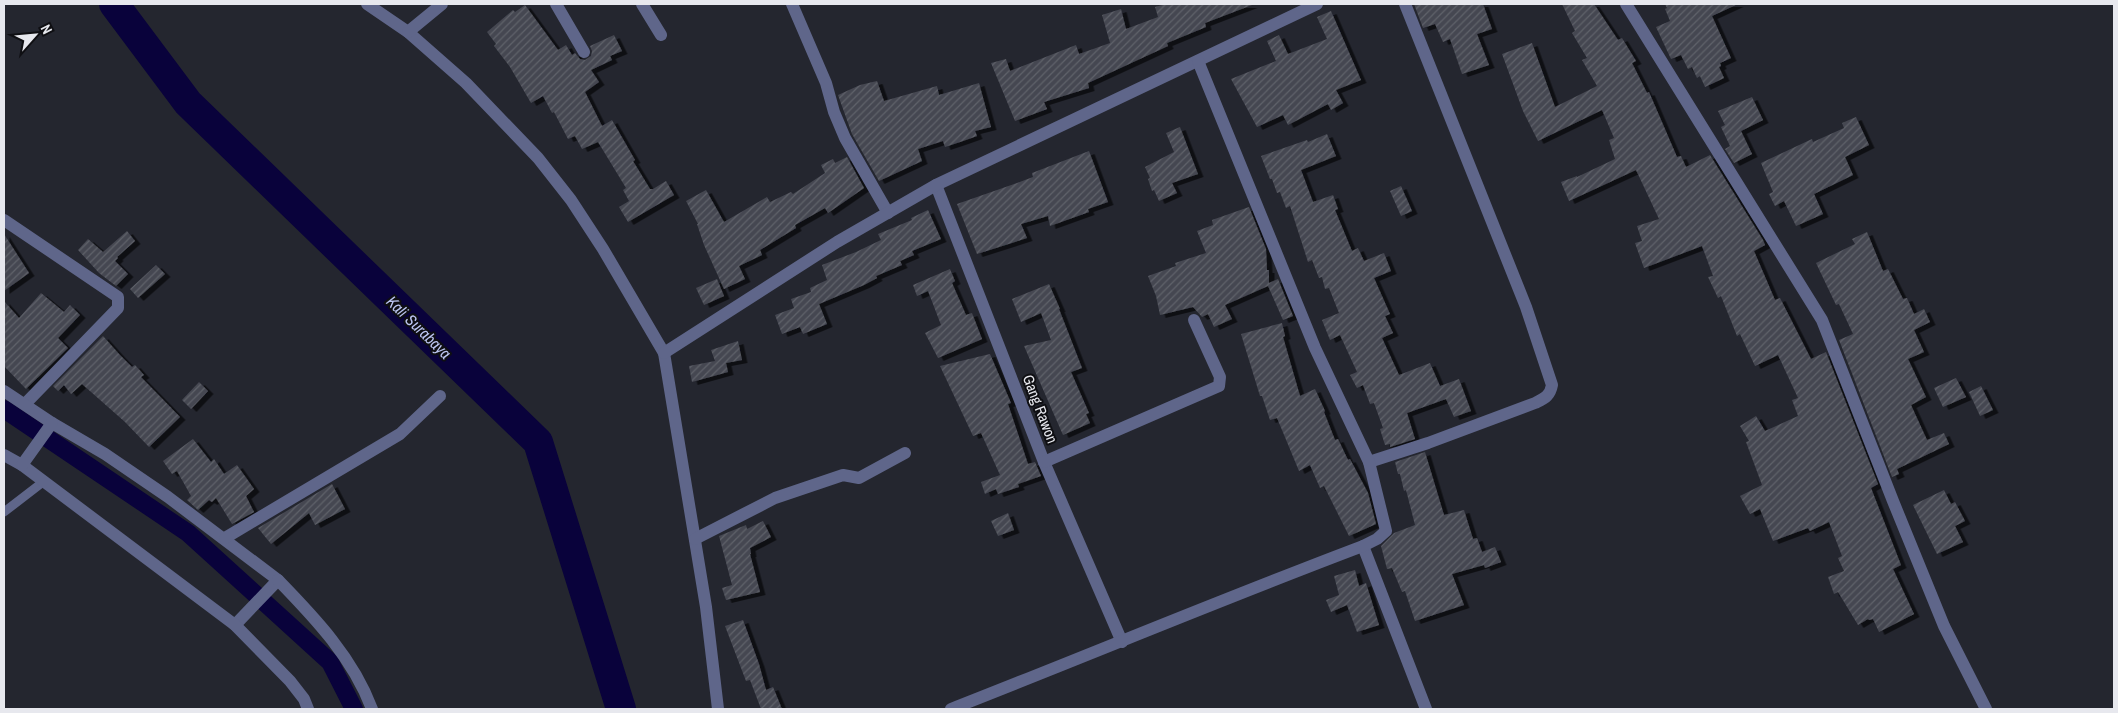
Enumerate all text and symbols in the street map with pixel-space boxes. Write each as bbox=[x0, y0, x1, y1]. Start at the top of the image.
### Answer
north arrow bbox=[10, 10, 60, 60]
text: N bbox=[37, 21, 56, 37]
water label: Kali Surabaya bbox=[382, 290, 456, 364]
street label: Gang Rawon bbox=[1018, 372, 1063, 446]

